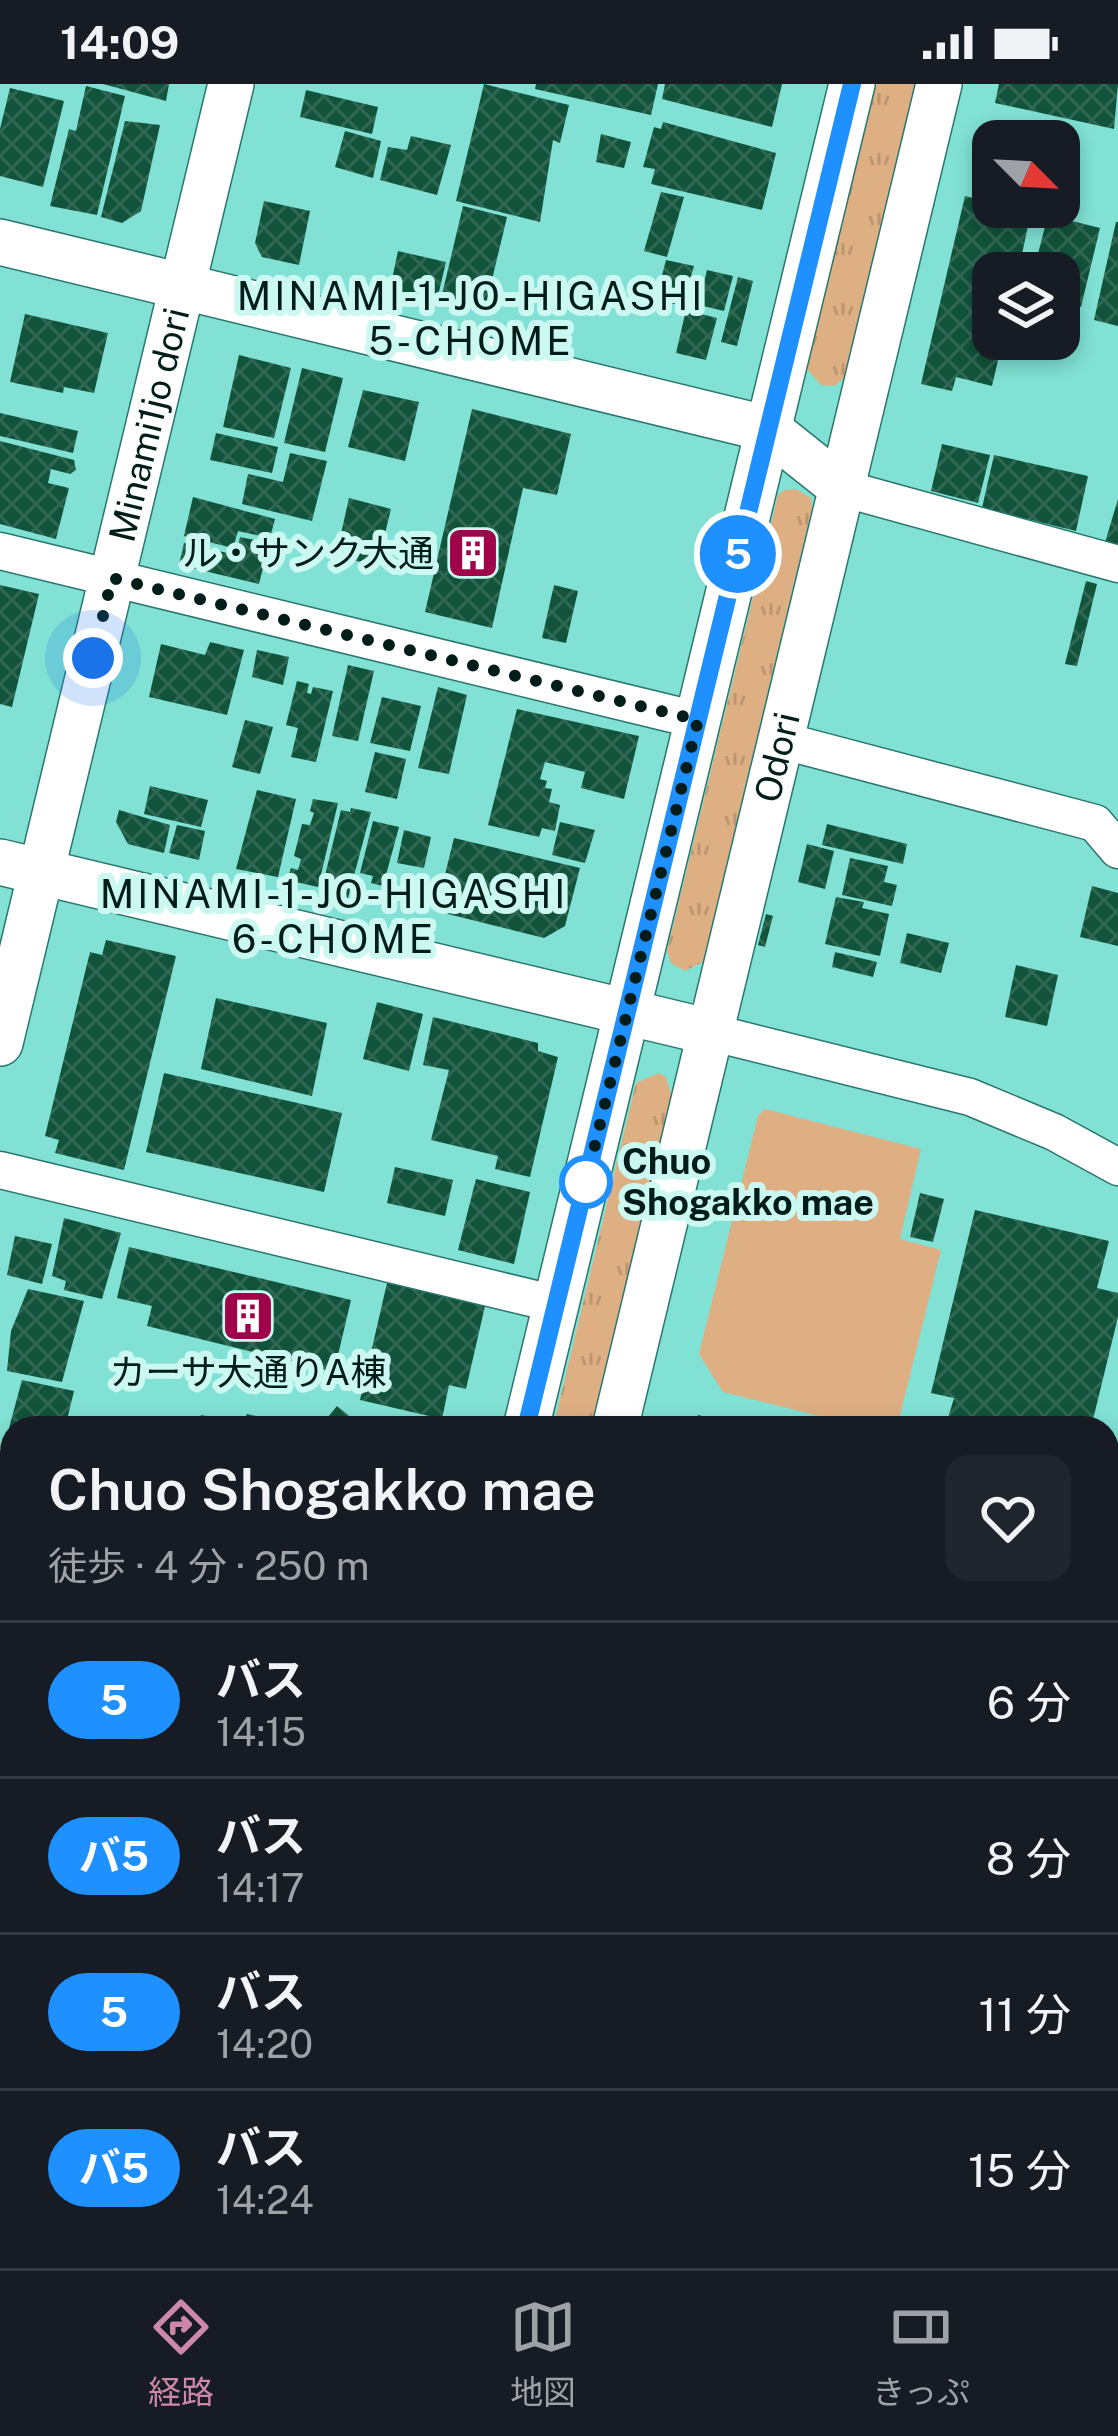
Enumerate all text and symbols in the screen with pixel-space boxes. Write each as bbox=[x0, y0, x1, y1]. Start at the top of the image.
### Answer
text: 14:09 bbox=[60, 16, 179, 69]
north arrow bbox=[972, 120, 1080, 228]
map controls bbox=[972, 120, 1080, 360]
button: layers bbox=[972, 252, 1080, 360]
district label: MINAMI-1-JO-HIGASHI 5-CHOME bbox=[237, 273, 705, 364]
street label: Minami1jo dori bbox=[101, 304, 197, 546]
line badge: 5 bbox=[699, 515, 777, 593]
building icon: ル・サンク大通 bbox=[445, 525, 501, 581]
text: 5 bbox=[724, 529, 752, 578]
place label: ル・サンク大通 bbox=[182, 532, 434, 574]
your location bbox=[63, 628, 123, 688]
street label: Odori bbox=[746, 708, 808, 806]
district label: MINAMI-1-JO-HIGASHI 6-CHOME bbox=[100, 871, 568, 962]
place label: Chuo Shogakko mae bbox=[622, 1140, 874, 1223]
marker: Chuo Shogakko mae bbox=[561, 1157, 611, 1207]
building icon: カーサ大通りA棟 bbox=[220, 1288, 276, 1344]
place label: カーサ大通りA棟 bbox=[110, 1351, 386, 1393]
button: heart bbox=[945, 1455, 1071, 1581]
text: Chuo Shogakko mae bbox=[48, 1456, 596, 1523]
text: 徒歩 · 4 分 · 250 m bbox=[48, 1543, 370, 1589]
text: バス bbox=[216, 1653, 306, 1706]
text: 5 bbox=[100, 1675, 128, 1724]
text: 6 分 bbox=[987, 1676, 1071, 1729]
text: 14:15 bbox=[216, 1709, 306, 1755]
text: バス bbox=[216, 1809, 306, 1862]
text: バ5 bbox=[79, 1831, 149, 1880]
text: 8 分 bbox=[986, 1832, 1071, 1885]
text: 14:17 bbox=[216, 1865, 304, 1911]
text: バス bbox=[216, 1965, 306, 2018]
text: 5 bbox=[100, 1987, 128, 2036]
text: 11 分 bbox=[978, 1988, 1071, 2041]
text: 14:20 bbox=[216, 2021, 313, 2067]
text: バス bbox=[216, 2121, 306, 2174]
text: バ5 bbox=[79, 2143, 149, 2192]
text: 15 分 bbox=[968, 2144, 1071, 2197]
text: 14:24 bbox=[216, 2177, 314, 2223]
tab: 経路 bbox=[148, 2294, 214, 2414]
tab: 地図 bbox=[510, 2294, 576, 2414]
tab: きっぷ bbox=[872, 2294, 970, 2414]

